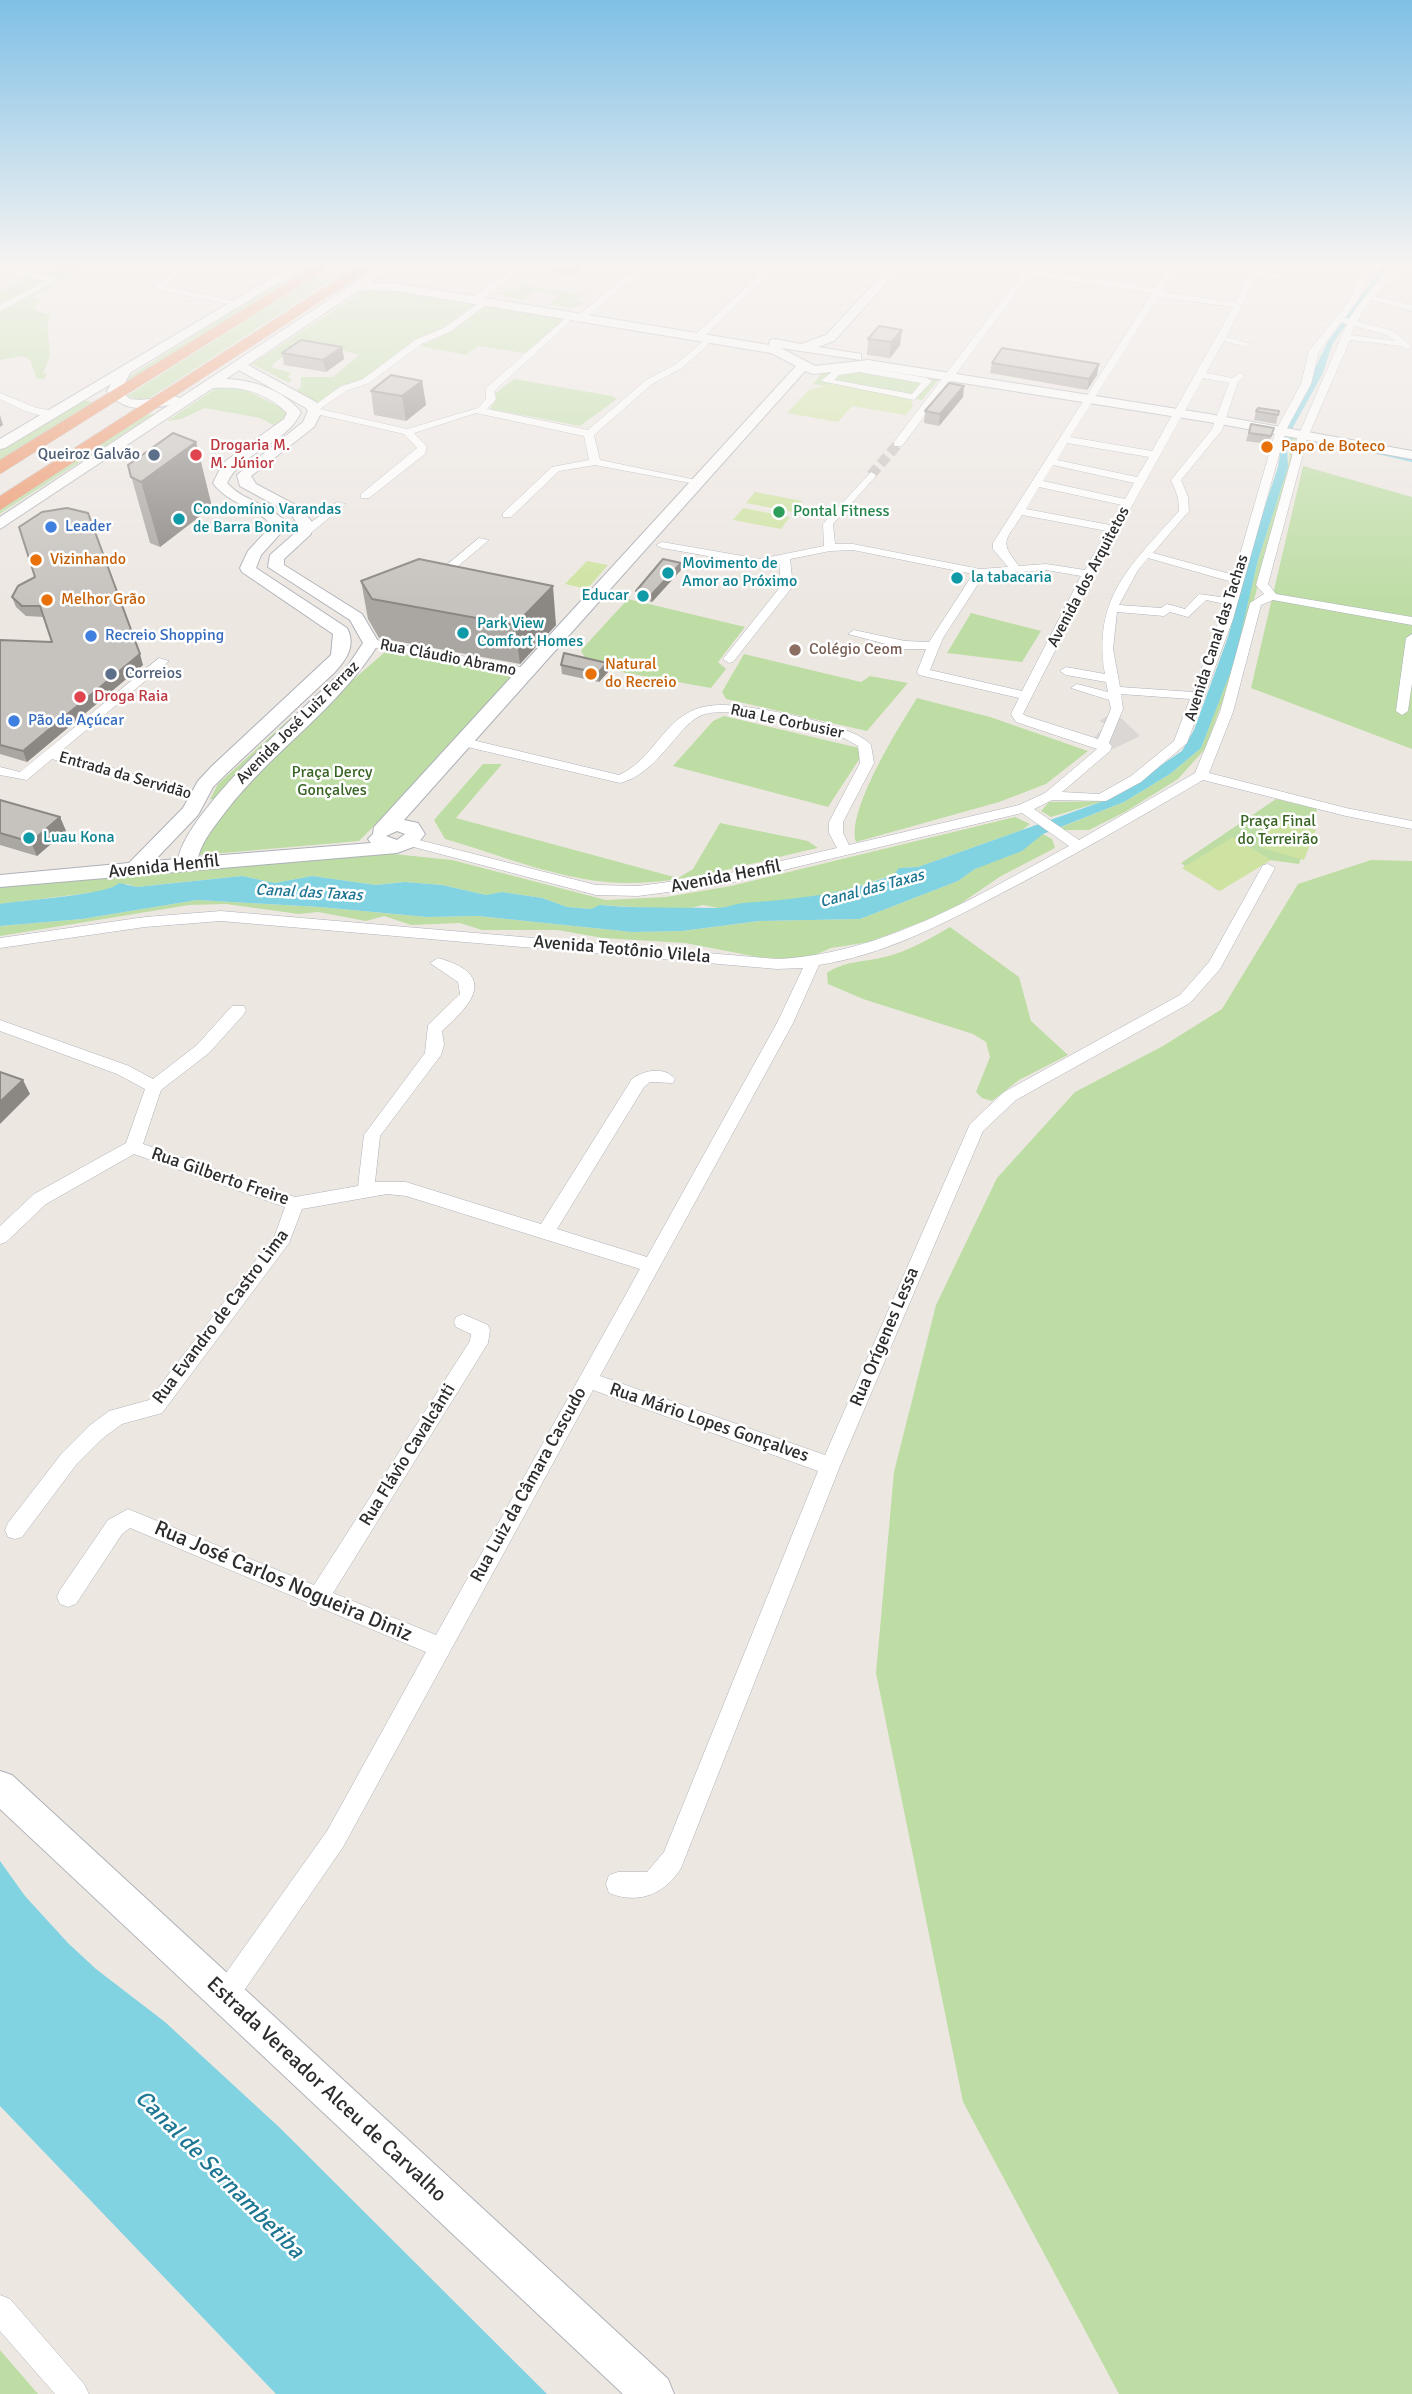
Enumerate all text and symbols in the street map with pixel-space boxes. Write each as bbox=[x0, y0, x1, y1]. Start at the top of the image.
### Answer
place label: Drogaria M. M. Júnior bbox=[210, 436, 290, 474]
place label: Papo de Boteco bbox=[1281, 437, 1385, 457]
marker: Papo de Boteco bbox=[1259, 439, 1275, 455]
place label: Queiroz Galvão bbox=[38, 445, 140, 465]
marker: Queiroz Galvão bbox=[146, 447, 162, 463]
marker: Drogaria M. M. Júnior bbox=[188, 447, 204, 463]
place label: Condomínio Varandas de Barra Bonita bbox=[193, 500, 341, 538]
place label: Pontal Fitness bbox=[793, 502, 890, 522]
marker: Pontal Fitness bbox=[771, 504, 787, 520]
street label: Avenida dos Arquitetos bbox=[1044, 504, 1134, 650]
marker: Condomínio Varandas de Barra Bonita bbox=[171, 511, 187, 527]
place label: Leader bbox=[65, 517, 111, 537]
marker: Leader bbox=[43, 519, 59, 535]
place label: Vizinhando bbox=[50, 550, 126, 570]
marker: Vizinhando bbox=[28, 552, 44, 568]
street label: Avenida Canal das Tachas bbox=[1181, 552, 1253, 724]
place label: Movimento de Amor ao Próximo bbox=[682, 554, 797, 592]
marker: Movimento de Amor ao Próximo bbox=[660, 565, 676, 581]
place label: la tabacaria bbox=[971, 568, 1052, 588]
marker: la tabacaria bbox=[949, 570, 965, 586]
place label: Educar bbox=[581, 586, 629, 606]
marker: Educar bbox=[635, 588, 651, 604]
place label: Melhor Grão bbox=[61, 590, 145, 610]
marker: Melhor Grão bbox=[39, 592, 55, 608]
place label: Park View Comfort Homes bbox=[477, 614, 583, 652]
marker: Park View Comfort Homes bbox=[455, 625, 471, 641]
place label: Recreio Shopping bbox=[105, 626, 224, 646]
marker: Recreio Shopping bbox=[83, 628, 99, 644]
street label: Rua Cláudio Abramo bbox=[378, 635, 518, 681]
place label: Colégio Ceom bbox=[809, 640, 903, 660]
marker: Colégio Ceom bbox=[787, 642, 803, 658]
place label: Natural do Recreio bbox=[605, 655, 677, 693]
street label: Avenida José Luiz Ferraz bbox=[232, 657, 364, 789]
place label: Correios bbox=[125, 664, 182, 684]
marker: Correios bbox=[103, 666, 119, 682]
marker: Natural do Recreio bbox=[583, 666, 599, 682]
place label: Droga Raia bbox=[94, 687, 168, 707]
marker: Droga Raia bbox=[72, 689, 88, 705]
street label: Rua Le Corbusier bbox=[729, 701, 845, 743]
place label: Pão de Açúcar bbox=[28, 711, 124, 731]
marker: Pão de Açúcar bbox=[6, 713, 22, 729]
street label: Entrada da Servidão bbox=[57, 748, 193, 804]
park label: Praça Dercy Gonçalves bbox=[292, 763, 372, 801]
park label: Praça Final do Terreirão bbox=[1238, 812, 1318, 850]
place label: Luau Kona bbox=[43, 828, 115, 848]
marker: Luau Kona bbox=[21, 830, 37, 846]
street label: Avenida Henfil bbox=[107, 850, 221, 884]
street label: Avenida Henfil bbox=[669, 856, 783, 898]
water label: Canal das Taxas bbox=[818, 866, 926, 912]
water label: Canal das Taxas bbox=[255, 881, 363, 905]
street label: Avenida Teotônio Vilela bbox=[532, 931, 712, 969]
street label: Rua Gilberto Freire bbox=[148, 1143, 292, 1211]
street label: Rua Evandro de Castro Lima bbox=[148, 1225, 294, 1409]
street label: Rua Orígenes Lessa bbox=[846, 1264, 924, 1410]
street label: Rua Mário Lopes Gonçalves bbox=[607, 1379, 811, 1467]
street label: Rua Flávio Cavalcânti bbox=[355, 1380, 461, 1530]
street label: Rua Luiz da Câmara Cascudo bbox=[466, 1384, 592, 1586]
street label: Rua José Carlos Nogueira Diniz bbox=[150, 1516, 416, 1648]
street label: Estrada Vereador Alceu de Carvalho bbox=[201, 1972, 451, 2208]
water label: Canal de Sernambetiba bbox=[129, 2085, 309, 2265]

